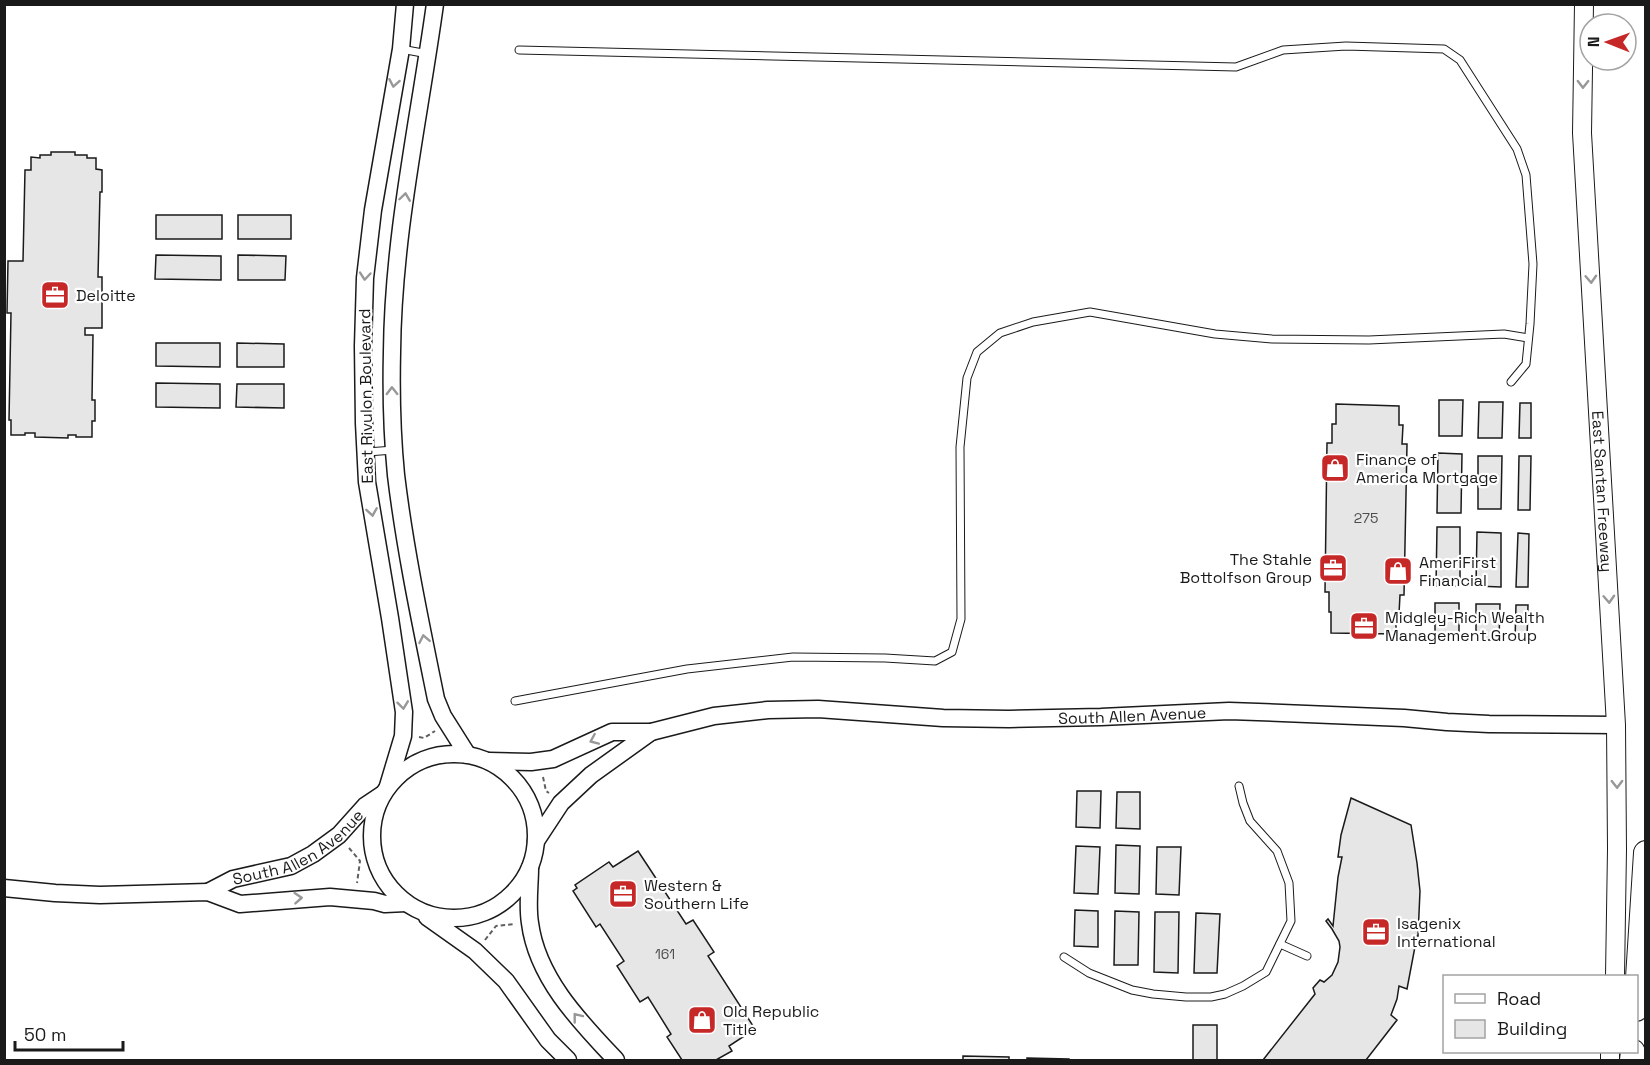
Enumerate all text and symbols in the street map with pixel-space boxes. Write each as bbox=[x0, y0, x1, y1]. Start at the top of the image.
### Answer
north arrow bbox=[1578, 12, 1638, 72]
text: N bbox=[1583, 36, 1604, 47]
one-way arrow bbox=[388, 78, 401, 88]
one-way arrow bbox=[1577, 79, 1589, 88]
one-way arrow bbox=[399, 193, 411, 202]
one-way arrow bbox=[359, 271, 372, 280]
one-way arrow bbox=[1584, 274, 1597, 283]
office icon: Deloitte bbox=[39, 279, 71, 311]
place label: Deloitte bbox=[76, 285, 136, 306]
street label: East Rivulon Boulevard bbox=[354, 308, 378, 484]
one-way arrow bbox=[386, 387, 399, 396]
street label: East Santan Freeway bbox=[1587, 410, 1618, 573]
place label: Finance of America Mortgage bbox=[1356, 449, 1498, 488]
shop icon: Finance of America Mortgage bbox=[1319, 452, 1351, 484]
one-way arrow bbox=[365, 507, 378, 517]
house number: 275 bbox=[1354, 509, 1378, 527]
place label: The Stahle Bottolfson Group bbox=[1180, 549, 1312, 588]
office icon: The Stahle Bottolfson Group bbox=[1317, 552, 1349, 584]
place label: AmeriFirst Financial bbox=[1419, 552, 1496, 591]
shop icon: AmeriFirst Financial bbox=[1382, 555, 1414, 587]
one-way arrow bbox=[1602, 595, 1615, 604]
place label: Midgley-Rich Wealth Management Group bbox=[1385, 607, 1545, 646]
office icon: Midgley-Rich Wealth Management Group bbox=[1348, 610, 1380, 642]
one-way arrow bbox=[418, 635, 431, 645]
one-way arrow bbox=[396, 700, 409, 709]
street label: South Allen Avenue bbox=[1058, 702, 1207, 728]
one-way arrow bbox=[589, 733, 600, 745]
one-way arrow bbox=[1611, 779, 1623, 788]
street label: South Allen Avenue bbox=[230, 805, 368, 889]
place label: Western & Southern Life bbox=[644, 875, 749, 914]
office icon: Western & Southern Life bbox=[607, 878, 639, 910]
one-way arrow bbox=[293, 892, 302, 905]
place label: Isagenix International bbox=[1397, 913, 1496, 952]
office icon: Isagenix International bbox=[1360, 916, 1392, 948]
house number: 161 bbox=[655, 945, 675, 963]
legend bbox=[1443, 975, 1638, 1053]
text: Road bbox=[1497, 987, 1541, 1010]
place label: Old Republic Title bbox=[723, 1001, 819, 1040]
shop icon: Old Republic Title bbox=[686, 1004, 718, 1036]
one-way arrow bbox=[573, 1013, 584, 1024]
scale bar bbox=[15, 1014, 123, 1052]
text: Building bbox=[1497, 1017, 1567, 1040]
text: 50 m bbox=[24, 1023, 66, 1046]

